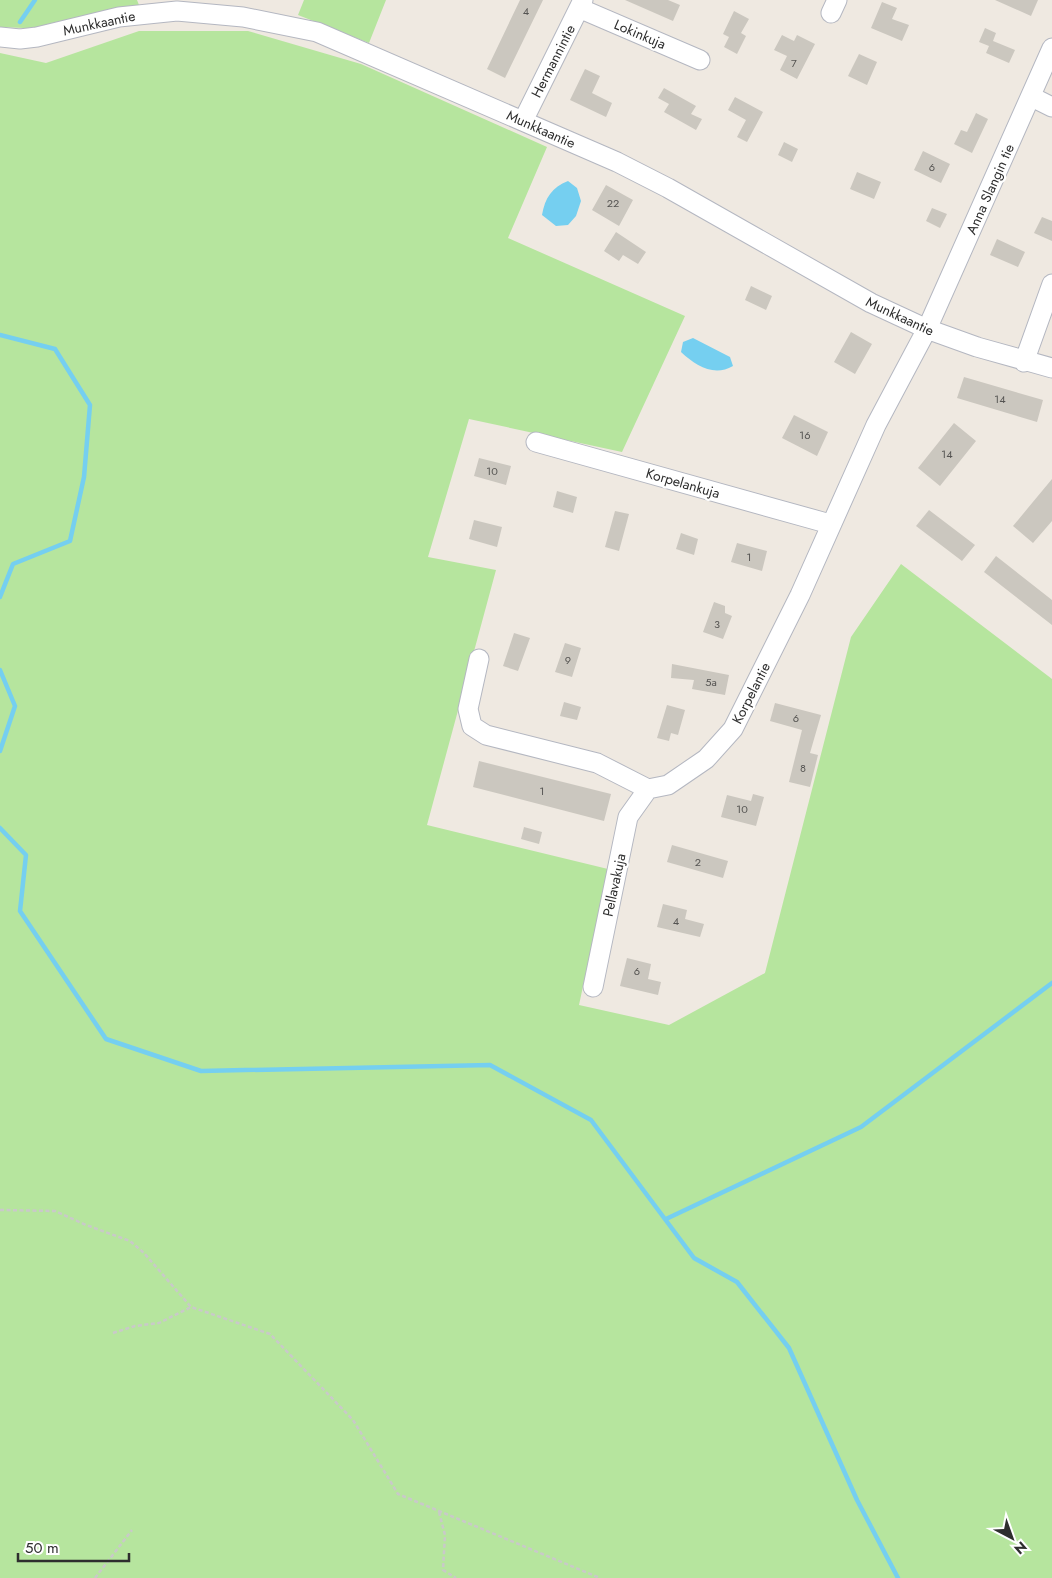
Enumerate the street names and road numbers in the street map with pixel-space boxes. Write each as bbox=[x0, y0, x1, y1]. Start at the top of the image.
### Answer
street label: Munkkaantie bbox=[61, 6, 137, 40]
street label: Lokinkuja bbox=[611, 14, 669, 54]
street label: Hermannintie bbox=[526, 21, 580, 101]
street label: Munkkaantie bbox=[503, 105, 579, 153]
street label: Anna Slangin tie bbox=[961, 141, 1019, 237]
street label: Munkkaantie bbox=[863, 291, 937, 341]
street label: Korpelankuja bbox=[644, 463, 722, 503]
street label: Korpelantie bbox=[727, 659, 775, 727]
street label: Pellavakuja bbox=[598, 852, 630, 918]

